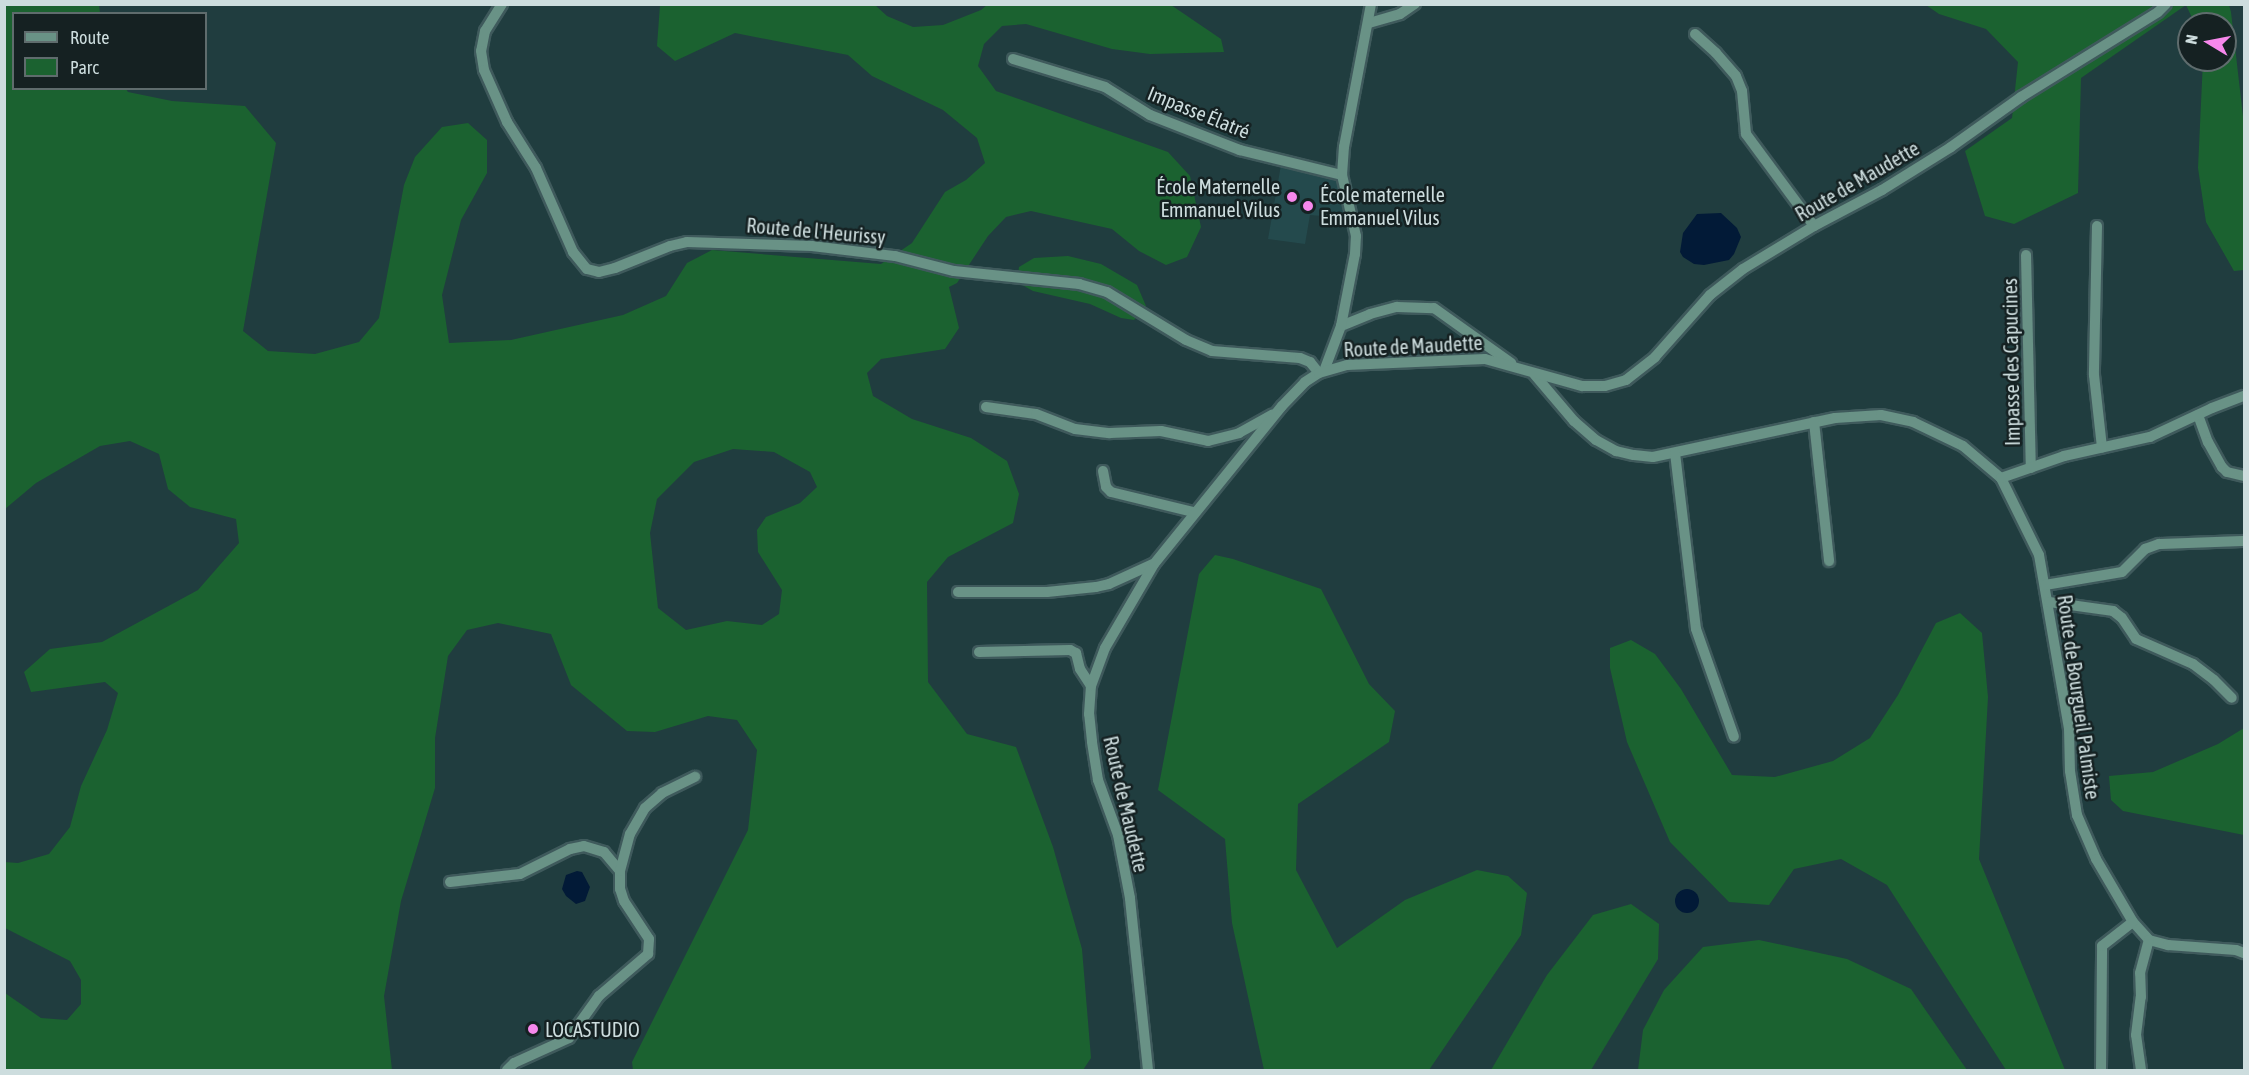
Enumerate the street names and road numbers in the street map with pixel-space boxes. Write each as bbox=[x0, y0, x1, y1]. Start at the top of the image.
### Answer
street label: Impasse Élatré bbox=[1144, 81, 1254, 143]
street label: Route de Maudette bbox=[1791, 136, 1923, 226]
street label: Route de l'Heurissy bbox=[745, 213, 887, 249]
street label: Impasse des Capucines bbox=[1998, 278, 2024, 446]
street label: Route de Maudette bbox=[1343, 330, 1483, 362]
street label: Route de Bourgueil Palmiste bbox=[2053, 593, 2105, 801]
street label: Route de Maudette bbox=[1099, 734, 1153, 874]

